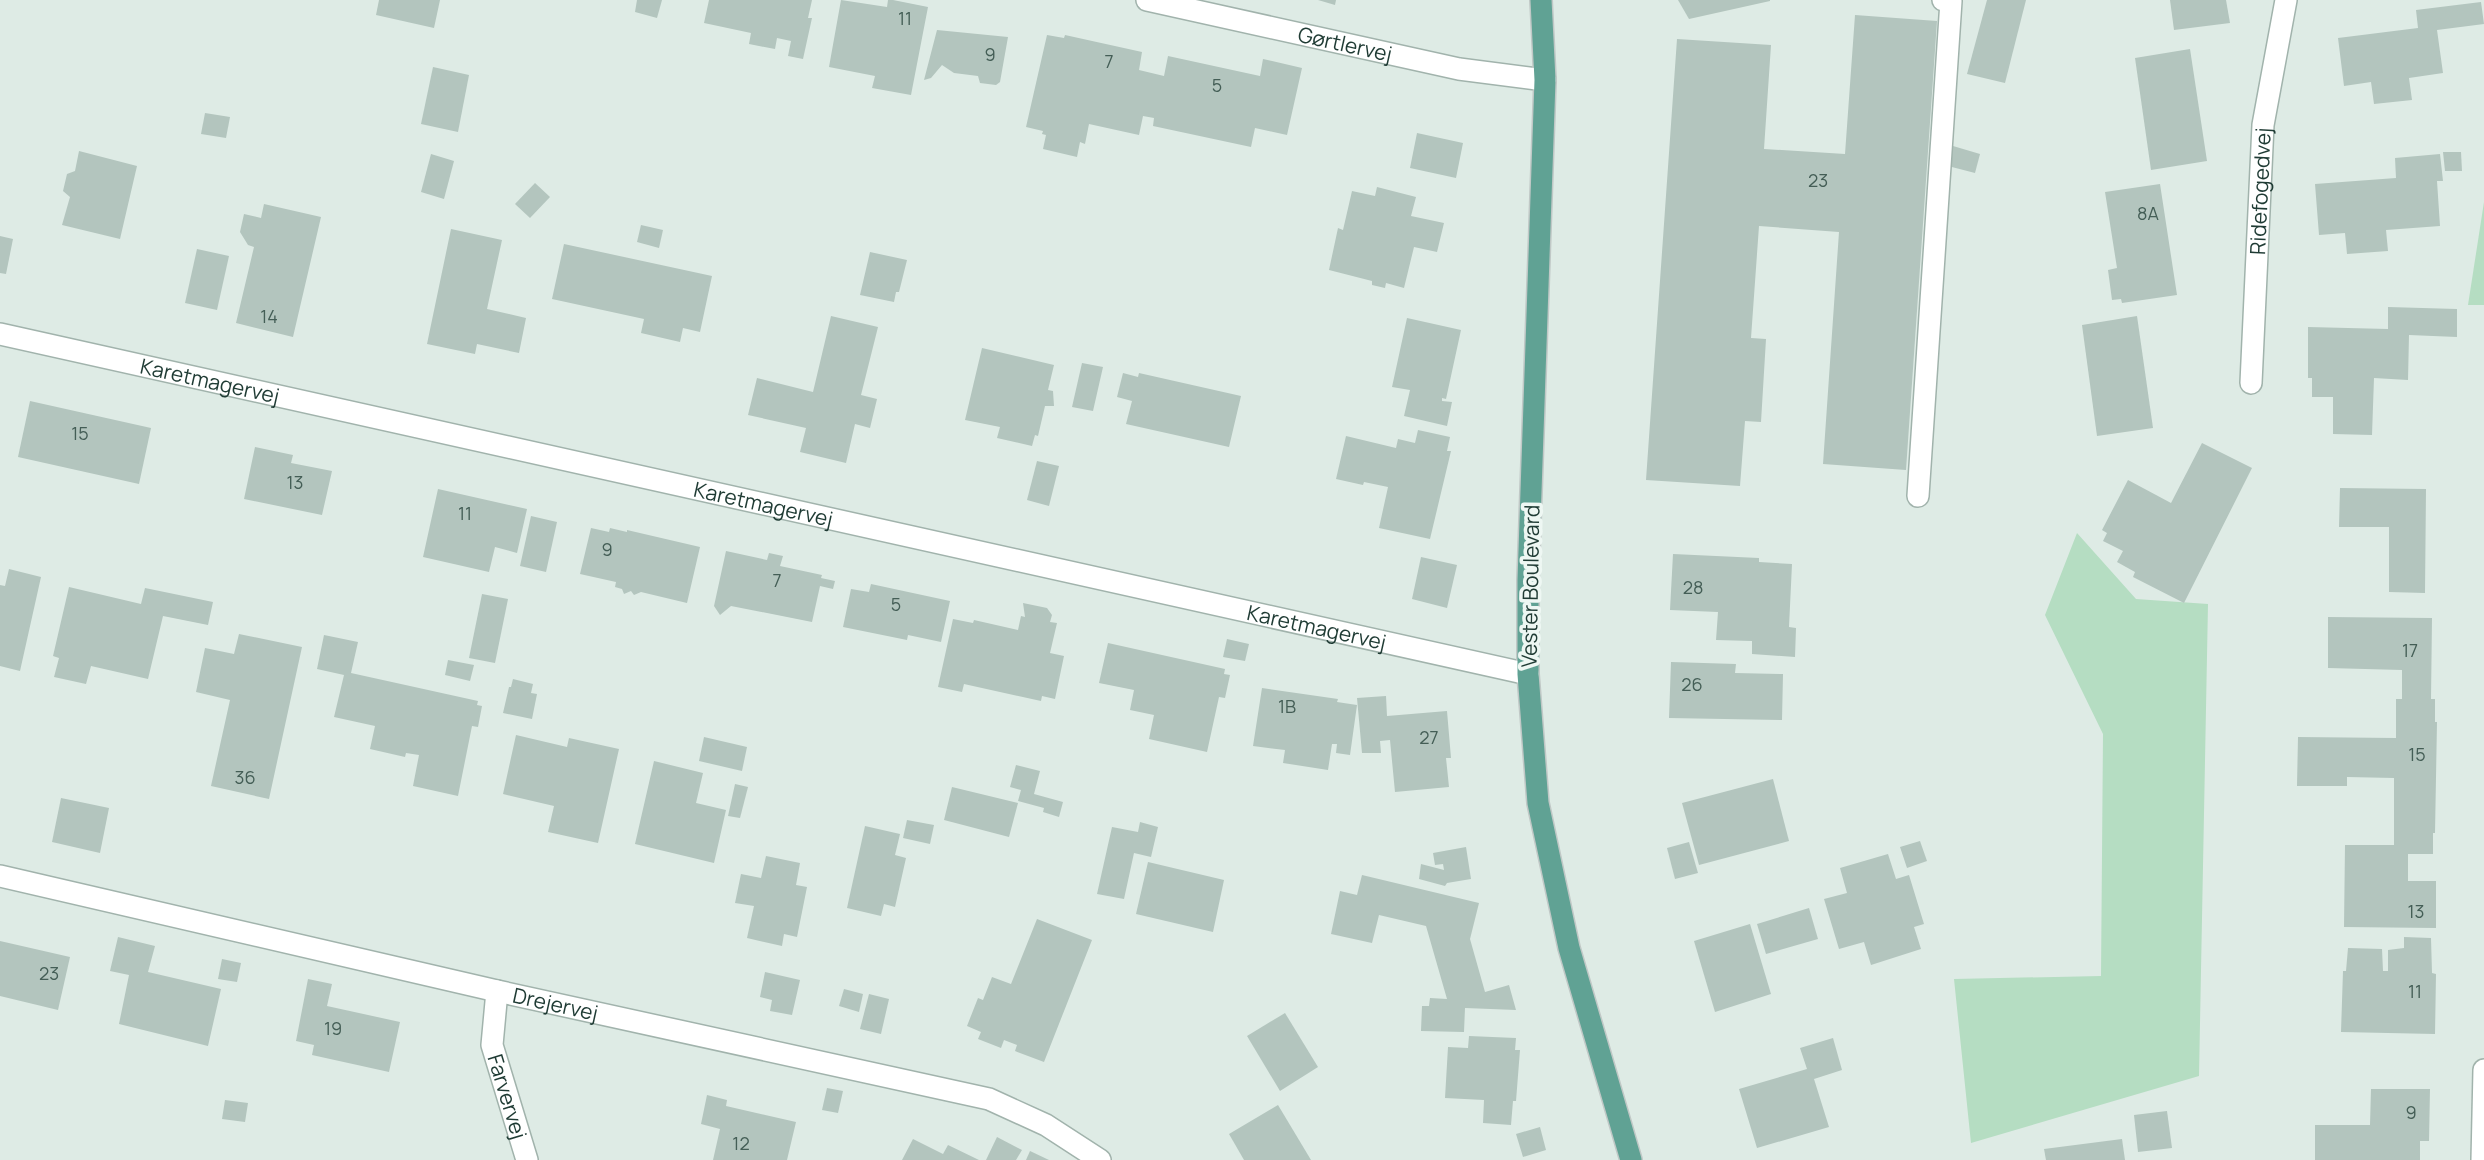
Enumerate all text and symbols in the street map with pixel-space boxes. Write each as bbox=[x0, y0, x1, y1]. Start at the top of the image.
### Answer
house number: 11 bbox=[898, 6, 912, 30]
street label: Gørtlervej bbox=[1295, 20, 1395, 68]
house number: 9 bbox=[984, 42, 996, 66]
house number: 7 bbox=[1104, 49, 1114, 73]
house number: 5 bbox=[1212, 73, 1222, 97]
street label: Ridefogedvej bbox=[2243, 127, 2277, 255]
house number: 23 bbox=[1808, 168, 1828, 192]
house number: 8A bbox=[2137, 201, 2160, 225]
house number: 14 bbox=[260, 304, 278, 328]
street label: Karetmagervej bbox=[138, 352, 282, 410]
house number: 15 bbox=[71, 421, 89, 445]
house number: 13 bbox=[287, 470, 303, 494]
street label: Karetmagervej bbox=[691, 475, 836, 533]
house number: 11 bbox=[458, 501, 472, 525]
street label: Vester Boulevard bbox=[1515, 504, 1545, 668]
house number: 9 bbox=[601, 537, 613, 561]
house number: 7 bbox=[772, 568, 782, 592]
house number: 28 bbox=[1683, 575, 1703, 599]
house number: 5 bbox=[891, 592, 901, 616]
street label: Karetmagervej bbox=[1245, 598, 1389, 656]
house number: 17 bbox=[2402, 638, 2418, 662]
house number: 26 bbox=[1681, 672, 1703, 696]
house number: 1B bbox=[1278, 694, 1296, 718]
house number: 27 bbox=[1419, 725, 1439, 749]
house number: 15 bbox=[2408, 742, 2426, 766]
house number: 36 bbox=[234, 765, 256, 789]
house number: 13 bbox=[2408, 899, 2424, 923]
house number: 23 bbox=[39, 961, 59, 985]
house number: 11 bbox=[2408, 979, 2422, 1003]
street label: Drejervej bbox=[510, 981, 601, 1027]
house number: 19 bbox=[324, 1016, 342, 1040]
street label: Farvervej bbox=[482, 1051, 534, 1142]
house number: 9 bbox=[2405, 1100, 2417, 1124]
house number: 12 bbox=[732, 1131, 750, 1155]

